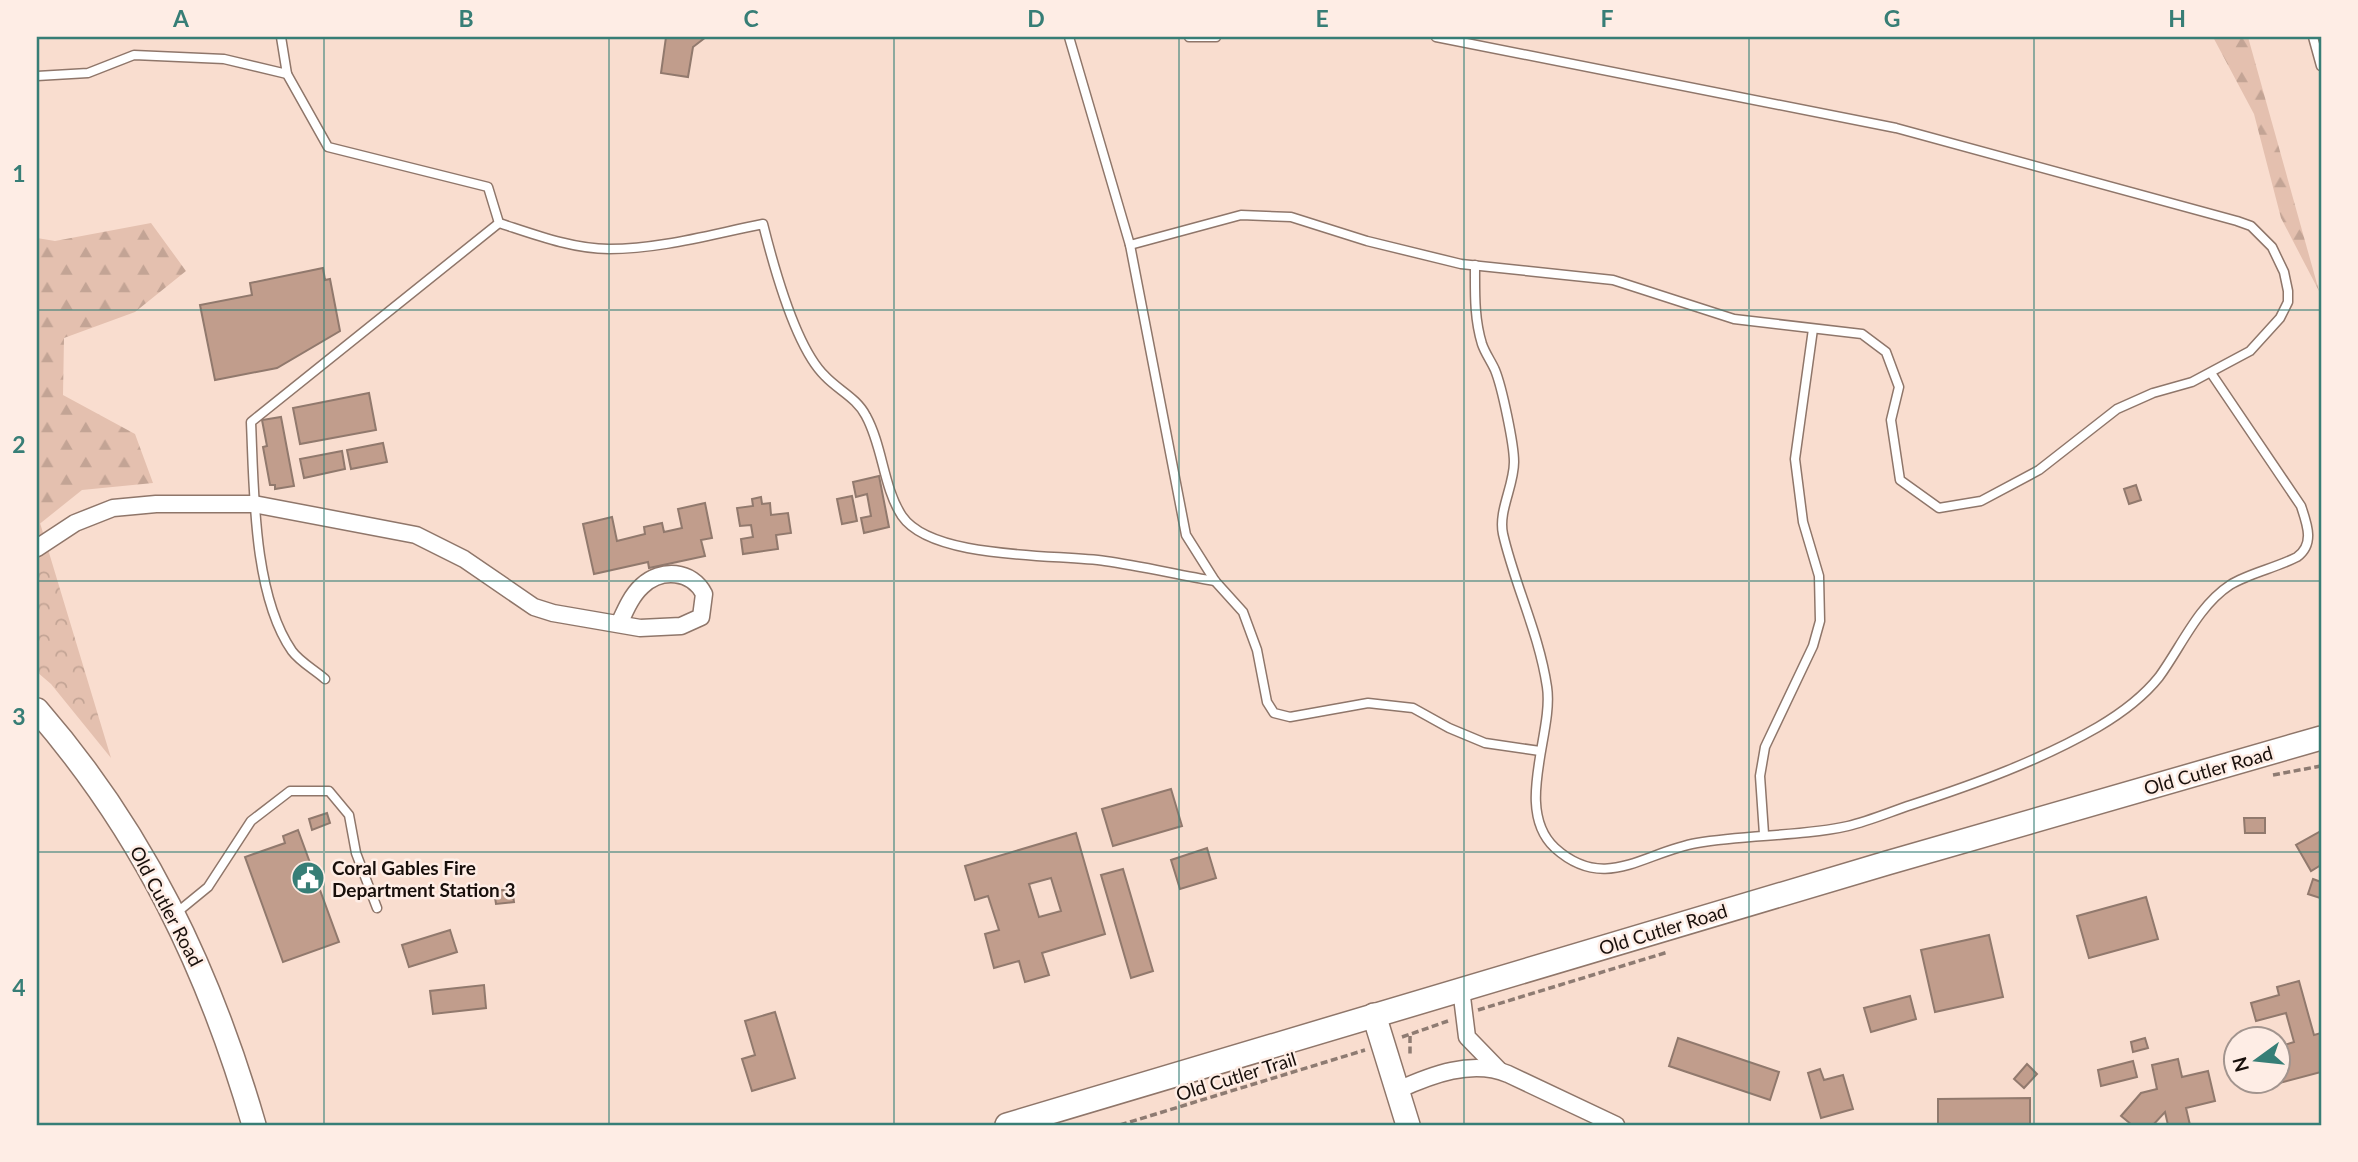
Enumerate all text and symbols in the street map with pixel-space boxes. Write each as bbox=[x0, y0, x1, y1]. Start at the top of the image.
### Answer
text: A bbox=[172, 4, 190, 32]
text: B bbox=[458, 4, 474, 32]
text: C bbox=[743, 4, 759, 32]
text: D bbox=[1027, 4, 1045, 32]
text: E bbox=[1315, 4, 1329, 32]
text: F bbox=[1600, 4, 1614, 32]
text: G bbox=[1884, 4, 1900, 32]
text: H bbox=[2168, 4, 2186, 32]
text: 1 bbox=[12, 159, 26, 187]
text: 2 bbox=[12, 430, 26, 458]
text: 3 bbox=[12, 702, 26, 730]
street label: Old Cutler Road bbox=[2141, 741, 2275, 799]
street label: Old Cutler Road bbox=[126, 842, 208, 970]
place label: Coral Gables Fire Department Station 3 bbox=[332, 856, 515, 901]
public building icon: Coral Gables Fire Department Station 3 bbox=[289, 859, 327, 897]
street label: Old Cutler Road bbox=[1596, 899, 1730, 959]
text: 4 bbox=[12, 973, 26, 1001]
north arrow bbox=[2222, 1026, 2292, 1096]
street label: Old Cutler Trail bbox=[1173, 1047, 1299, 1105]
text: N bbox=[2227, 1054, 2253, 1075]

